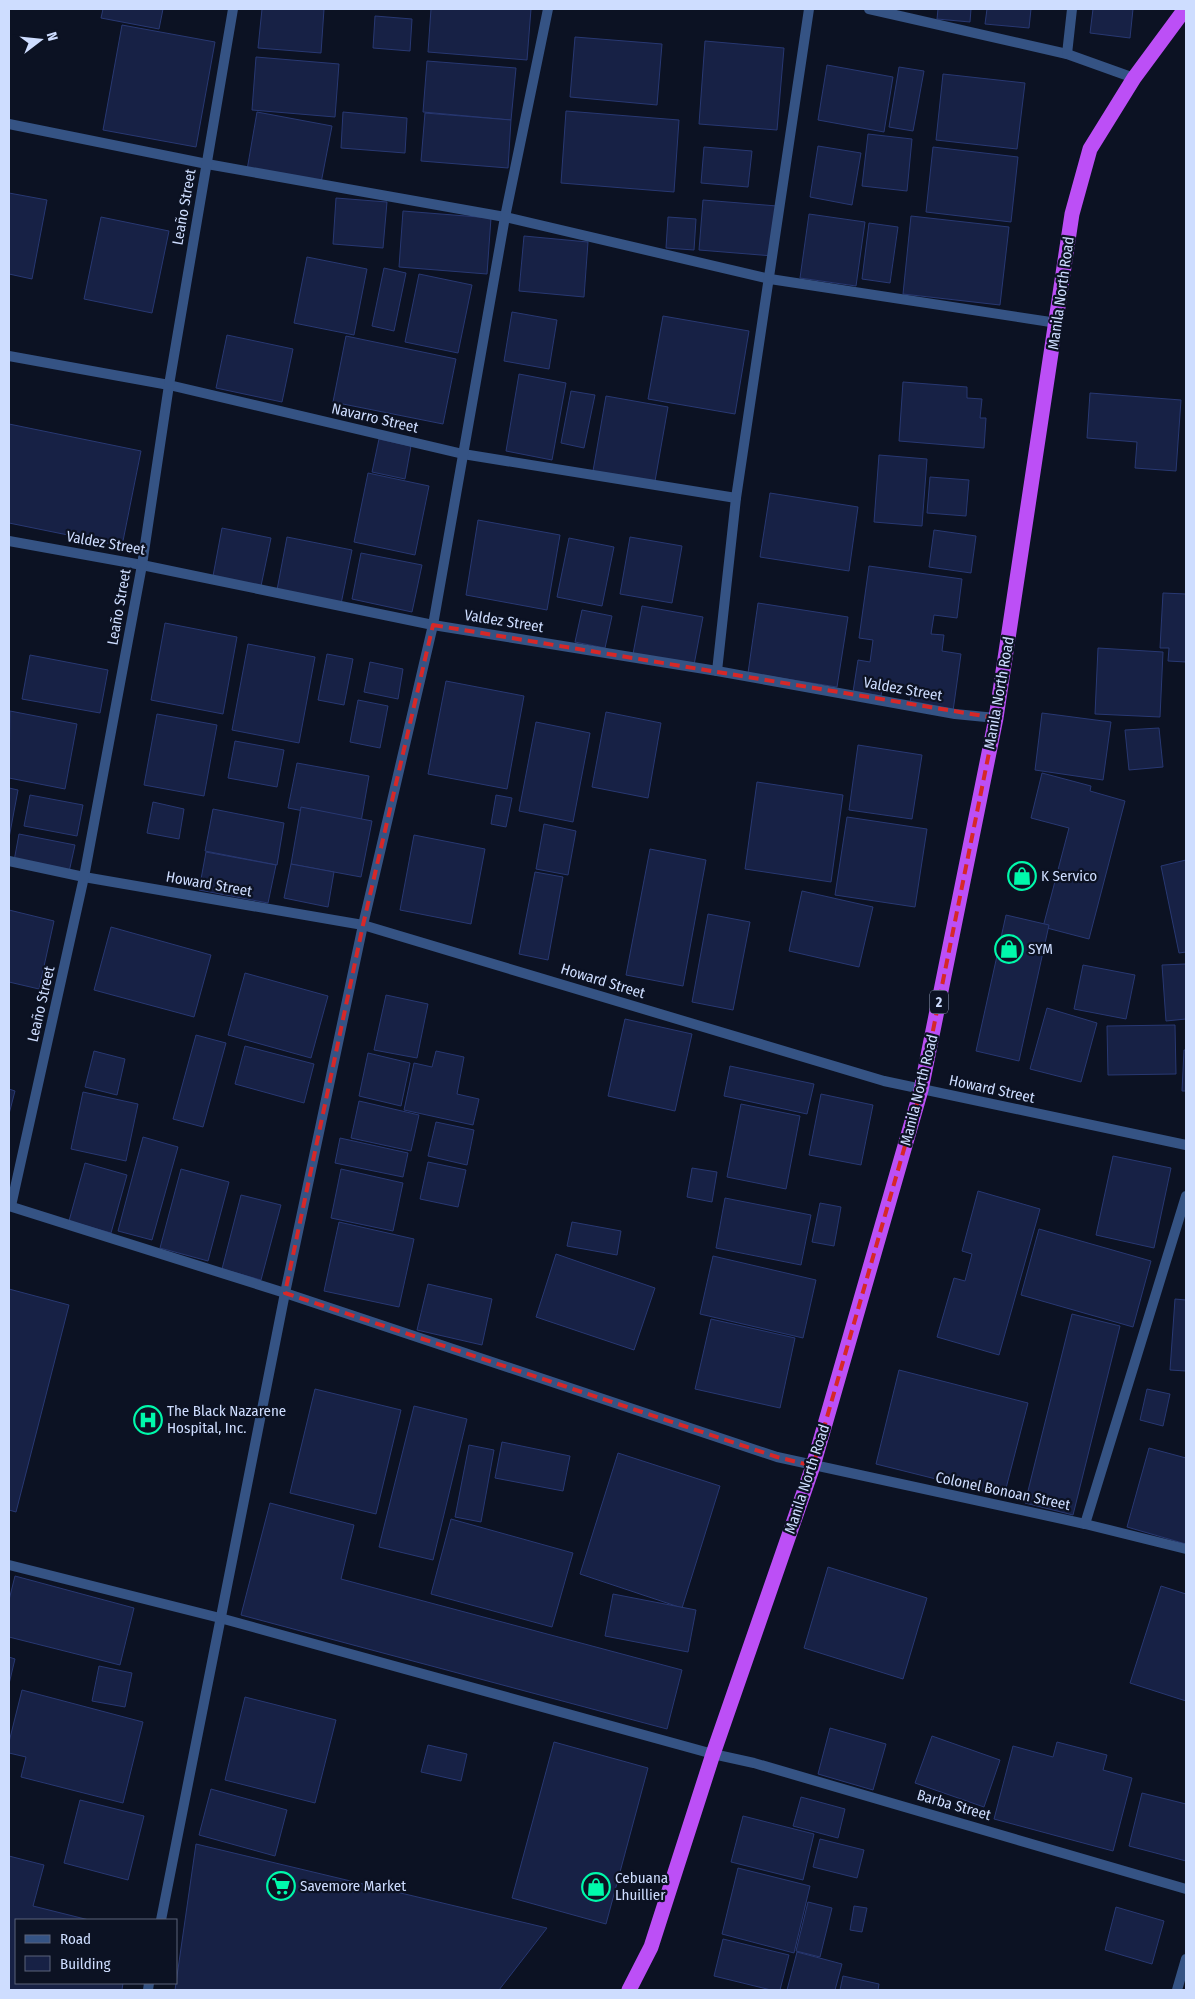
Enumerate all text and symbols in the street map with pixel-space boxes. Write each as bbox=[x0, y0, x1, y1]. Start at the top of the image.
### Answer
north arrow bbox=[15, 15, 65, 65]
text: N bbox=[43, 30, 61, 43]
street label: Leaño Street bbox=[168, 167, 200, 247]
street label: Manila North Road bbox=[1044, 235, 1078, 351]
street label: Navarro Street bbox=[330, 399, 420, 437]
street label: Valdez Street bbox=[65, 527, 147, 559]
street label: Leaño Street bbox=[103, 567, 135, 647]
street label: Valdez Street bbox=[463, 606, 545, 636]
street label: Manila North Road bbox=[980, 635, 1018, 751]
street label: Valdez Street bbox=[862, 673, 944, 705]
shop icon: K Servico bbox=[1007, 861, 1037, 891]
place label: K Servico bbox=[1041, 867, 1097, 885]
street label: Howard Street bbox=[164, 868, 254, 900]
shop icon: SYM bbox=[994, 934, 1024, 964]
place label: SYM bbox=[1028, 940, 1053, 958]
street label: Howard Street bbox=[559, 960, 647, 1002]
street label: Leaño Street bbox=[24, 964, 58, 1044]
road number: 2 bbox=[930, 990, 948, 1014]
street label: Manila North Road bbox=[896, 1032, 942, 1148]
street label: Howard Street bbox=[947, 1071, 1037, 1107]
place label: The Black Nazarene Hospital, Inc. bbox=[167, 1402, 286, 1437]
hospital icon: The Black Nazarene Hospital, Inc. bbox=[133, 1405, 163, 1435]
street label: Manila North Road bbox=[781, 1422, 833, 1536]
street label: Colonel Bonoan Street bbox=[934, 1468, 1072, 1514]
street label: Barba Street bbox=[915, 1786, 993, 1824]
place label: Cebuana Lhuillier bbox=[615, 1869, 668, 1904]
supermarket icon: Savemore Market bbox=[266, 1871, 296, 1901]
shop icon: Cebuana Lhuillier bbox=[581, 1872, 611, 1902]
place label: Savemore Market bbox=[300, 1877, 406, 1895]
legend bbox=[15, 1919, 178, 1984]
text: Road bbox=[60, 1930, 91, 1948]
text: Building bbox=[60, 1955, 111, 1973]

